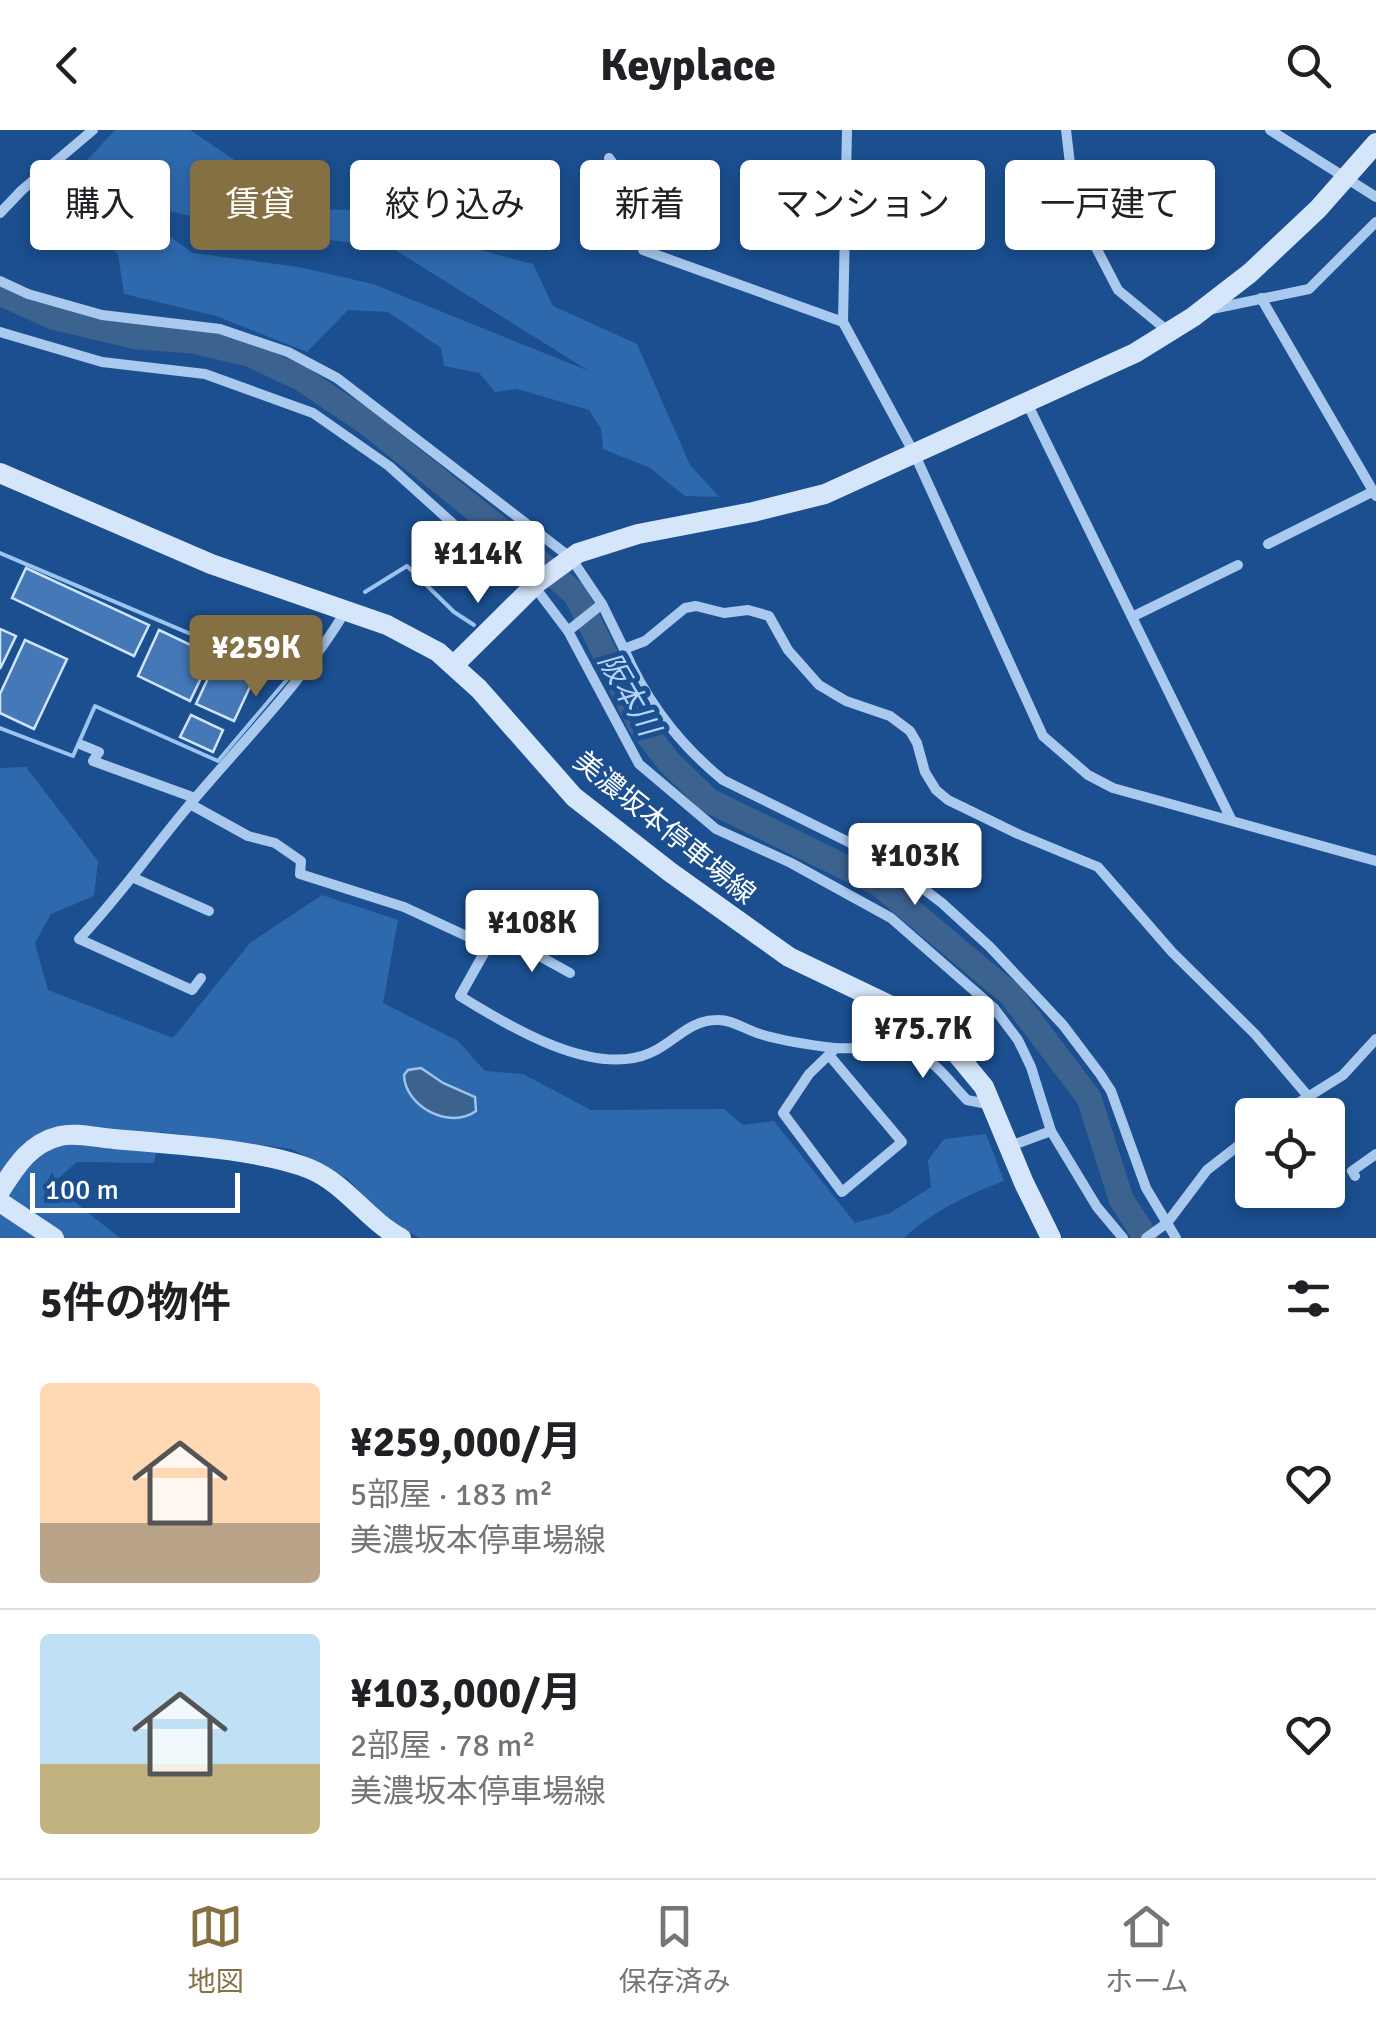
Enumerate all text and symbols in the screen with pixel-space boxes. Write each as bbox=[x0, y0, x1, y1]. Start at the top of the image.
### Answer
icon: back bbox=[40, 38, 95, 93]
text: Keyplace bbox=[600, 38, 776, 93]
icon: search bbox=[1281, 38, 1336, 93]
chip: 購入 bbox=[30, 160, 170, 250]
chip: 賃貸 bbox=[190, 160, 330, 250]
chip: 絞り込み bbox=[350, 160, 560, 250]
chip: 新着 bbox=[580, 160, 720, 250]
chip: マンション bbox=[740, 160, 985, 250]
chip: 一戸建て bbox=[1005, 160, 1215, 250]
pin: ¥114K bbox=[408, 521, 548, 606]
text: ¥114K bbox=[434, 534, 522, 573]
pin: ¥259K bbox=[186, 615, 326, 700]
text: ¥259K bbox=[212, 628, 300, 667]
water label: 阪本川 bbox=[590, 646, 669, 745]
street label: 美濃坂本停車場線 bbox=[567, 744, 762, 911]
pin: ¥103K bbox=[845, 823, 985, 908]
text: ¥103K bbox=[871, 836, 959, 875]
pin: ¥108K bbox=[462, 890, 602, 975]
text: ¥108K bbox=[488, 903, 576, 942]
pin: ¥75.7K bbox=[842, 996, 1004, 1081]
text: ¥75.7K bbox=[874, 1009, 972, 1048]
map controls bbox=[1235, 1098, 1345, 1208]
button: locate bbox=[1235, 1098, 1345, 1208]
scale bar bbox=[30, 1168, 240, 1212]
text: 100 m bbox=[45, 1173, 119, 1207]
icon: filters bbox=[1281, 1271, 1336, 1326]
text: 5件の物件 bbox=[40, 1278, 231, 1329]
text: ¥259,000/月 bbox=[350, 1417, 582, 1468]
icon: home bbox=[120, 1423, 240, 1543]
icon: heart bbox=[1281, 1456, 1336, 1511]
text: 5部屋 · 183 m² bbox=[350, 1475, 553, 1514]
text: 美濃坂本停車場線 bbox=[350, 1521, 606, 1560]
text: ¥103,000/月 bbox=[350, 1668, 582, 1719]
icon: home bbox=[120, 1674, 240, 1794]
icon: heart bbox=[1281, 1707, 1336, 1762]
text: 2部屋 · 78 m² bbox=[350, 1726, 536, 1765]
text: 美濃坂本停車場線 bbox=[350, 1772, 606, 1811]
tab: 地図 bbox=[187, 1899, 243, 1999]
tab: 保存済み bbox=[618, 1899, 730, 1999]
tab: ホーム bbox=[1105, 1899, 1189, 1999]

